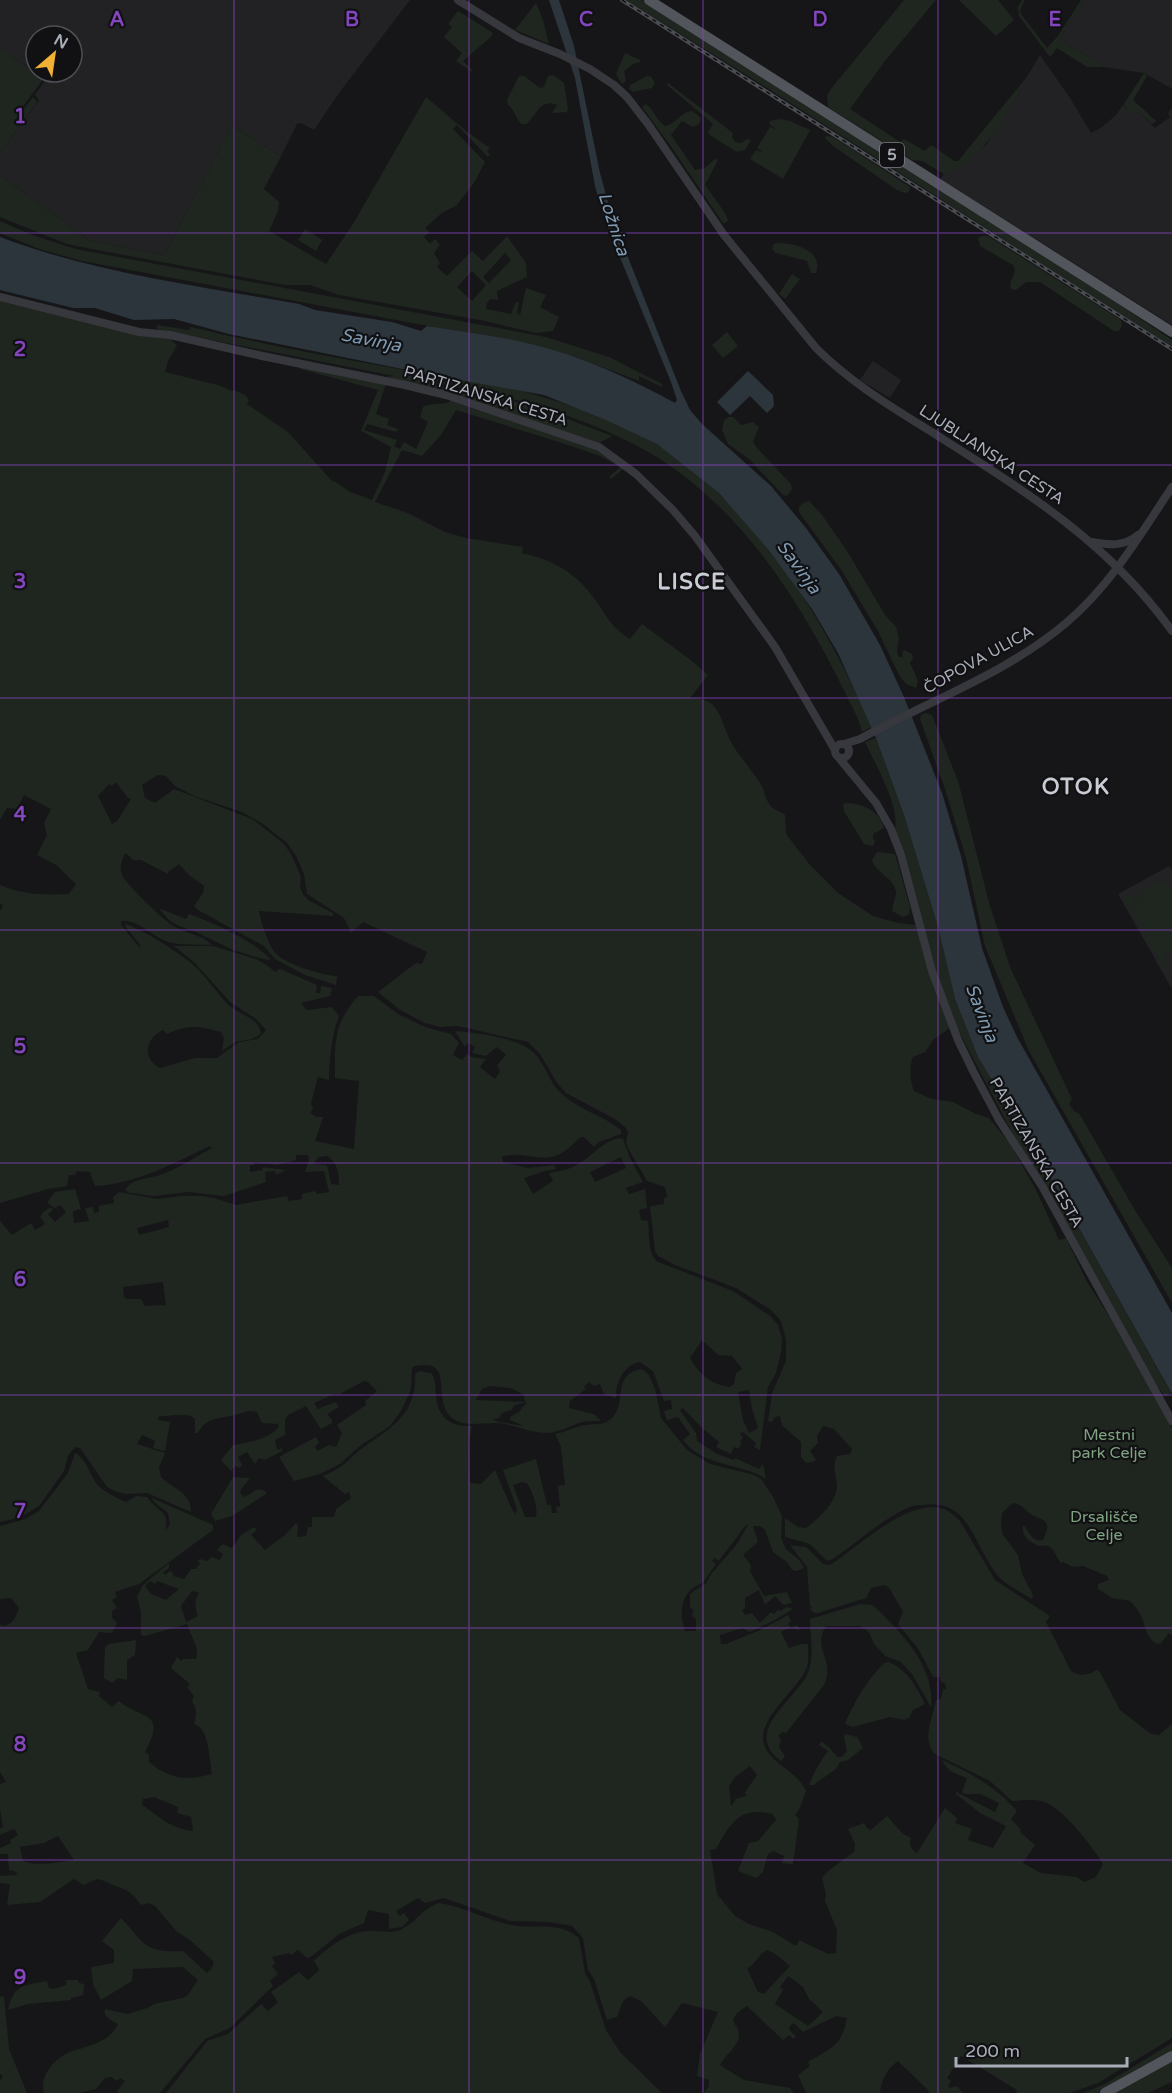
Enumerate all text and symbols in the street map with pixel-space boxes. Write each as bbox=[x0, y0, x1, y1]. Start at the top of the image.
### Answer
text: A bbox=[110, 8, 125, 32]
text: B bbox=[345, 8, 359, 32]
text: C bbox=[579, 8, 593, 32]
text: D bbox=[812, 8, 828, 32]
text: E bbox=[1049, 8, 1062, 32]
north arrow bbox=[24, 24, 84, 84]
text: N bbox=[50, 30, 71, 54]
text: 1 bbox=[14, 105, 26, 129]
road number: 5 bbox=[880, 143, 904, 167]
water label: Ložnica bbox=[593, 189, 635, 259]
water label: Savinja bbox=[339, 323, 404, 357]
text: 2 bbox=[14, 338, 26, 362]
street label: PARTIZANSKA CESTA bbox=[401, 361, 570, 430]
street label: LJUBLJANSKA CESTA bbox=[915, 400, 1068, 509]
water label: Savinja bbox=[772, 536, 826, 599]
district label: LISCE bbox=[657, 569, 727, 595]
text: 3 bbox=[14, 570, 26, 594]
street label: ČOPOVA ULICA bbox=[920, 621, 1037, 698]
district label: OTOK bbox=[1042, 774, 1110, 800]
text: 4 bbox=[14, 803, 27, 827]
water label: Savinja bbox=[961, 981, 1003, 1046]
text: 5 bbox=[14, 1035, 26, 1059]
street label: PARTIZANSKA CESTA bbox=[985, 1074, 1087, 1231]
text: 6 bbox=[14, 1268, 26, 1292]
park label: Mestni park Celje bbox=[1071, 1425, 1147, 1463]
text: 7 bbox=[14, 1500, 26, 1524]
park label: Drsališče Celje bbox=[1070, 1507, 1138, 1545]
text: 8 bbox=[14, 1733, 26, 1757]
text: 9 bbox=[14, 1966, 26, 1990]
scale bar bbox=[956, 2030, 1127, 2068]
text: 200 m bbox=[965, 2040, 1020, 2062]

